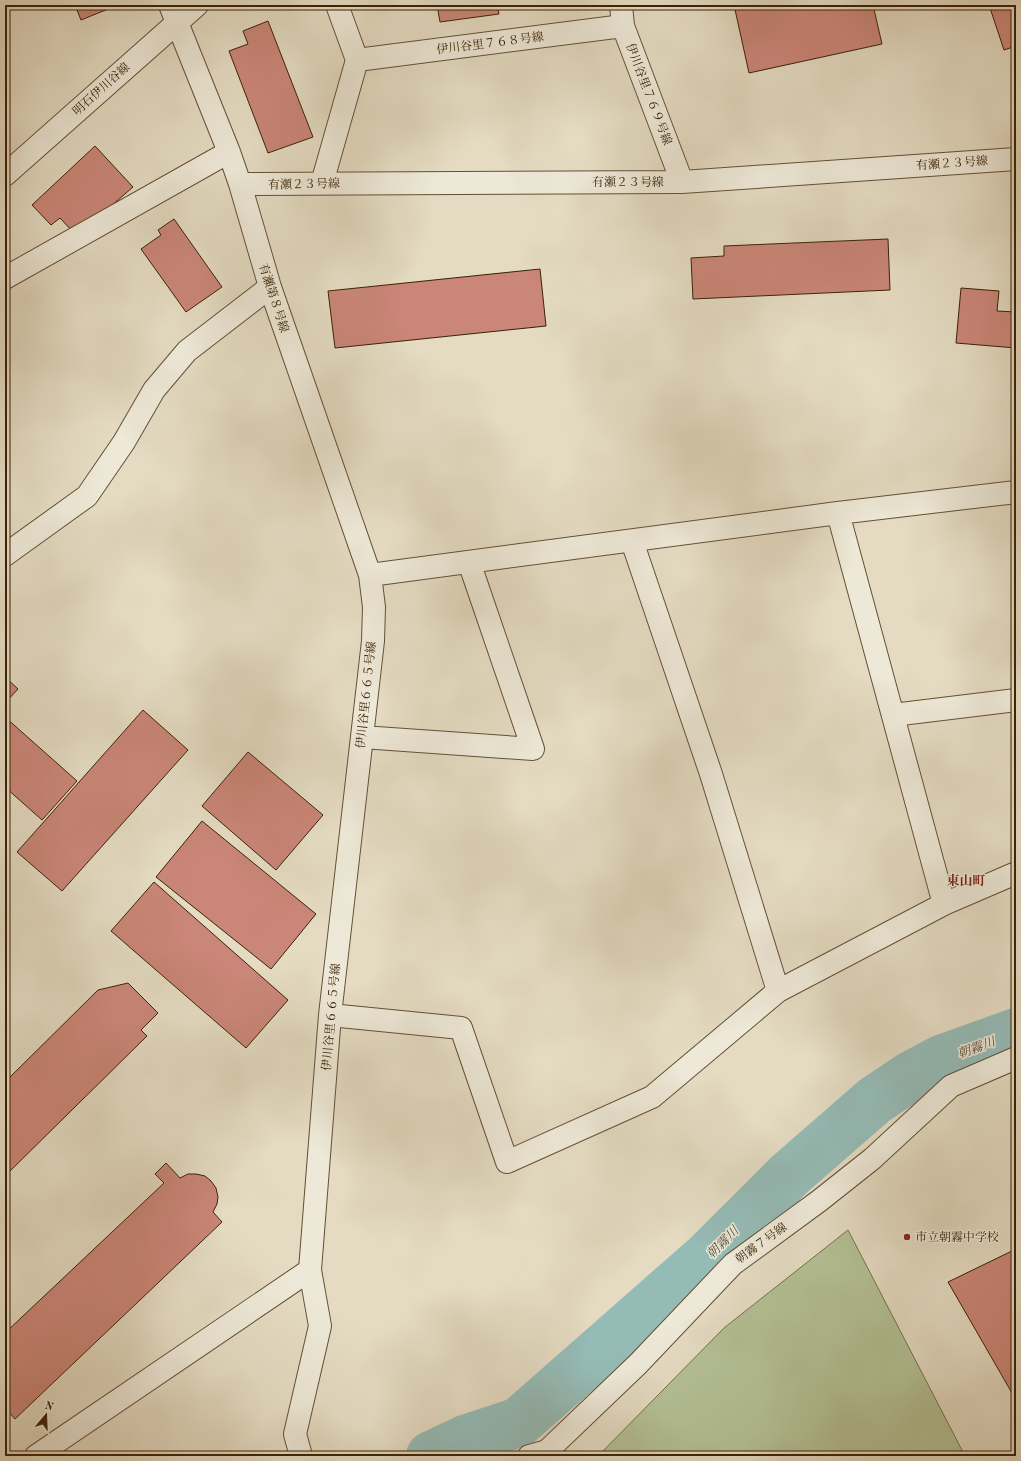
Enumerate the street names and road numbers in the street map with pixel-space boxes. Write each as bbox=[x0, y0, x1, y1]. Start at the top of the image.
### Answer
street label: 伊川谷里７６８号線 bbox=[436, 29, 544, 57]
street label: 伊川谷里７６９号線 bbox=[623, 41, 675, 147]
street label: 明石伊川谷線 bbox=[70, 60, 132, 118]
street label: 有瀬２３号線 bbox=[916, 154, 988, 172]
street label: 有瀬２３号線 bbox=[592, 175, 664, 189]
street label: 有瀬２３号線 bbox=[268, 176, 340, 192]
street label: 有瀬第８号線 bbox=[256, 262, 292, 334]
street label: 伊川谷里６６５号線 bbox=[353, 641, 379, 749]
street label: 伊川谷里６６５号線 bbox=[319, 963, 343, 1071]
street label: 朝霧７号線 bbox=[733, 1220, 789, 1266]

